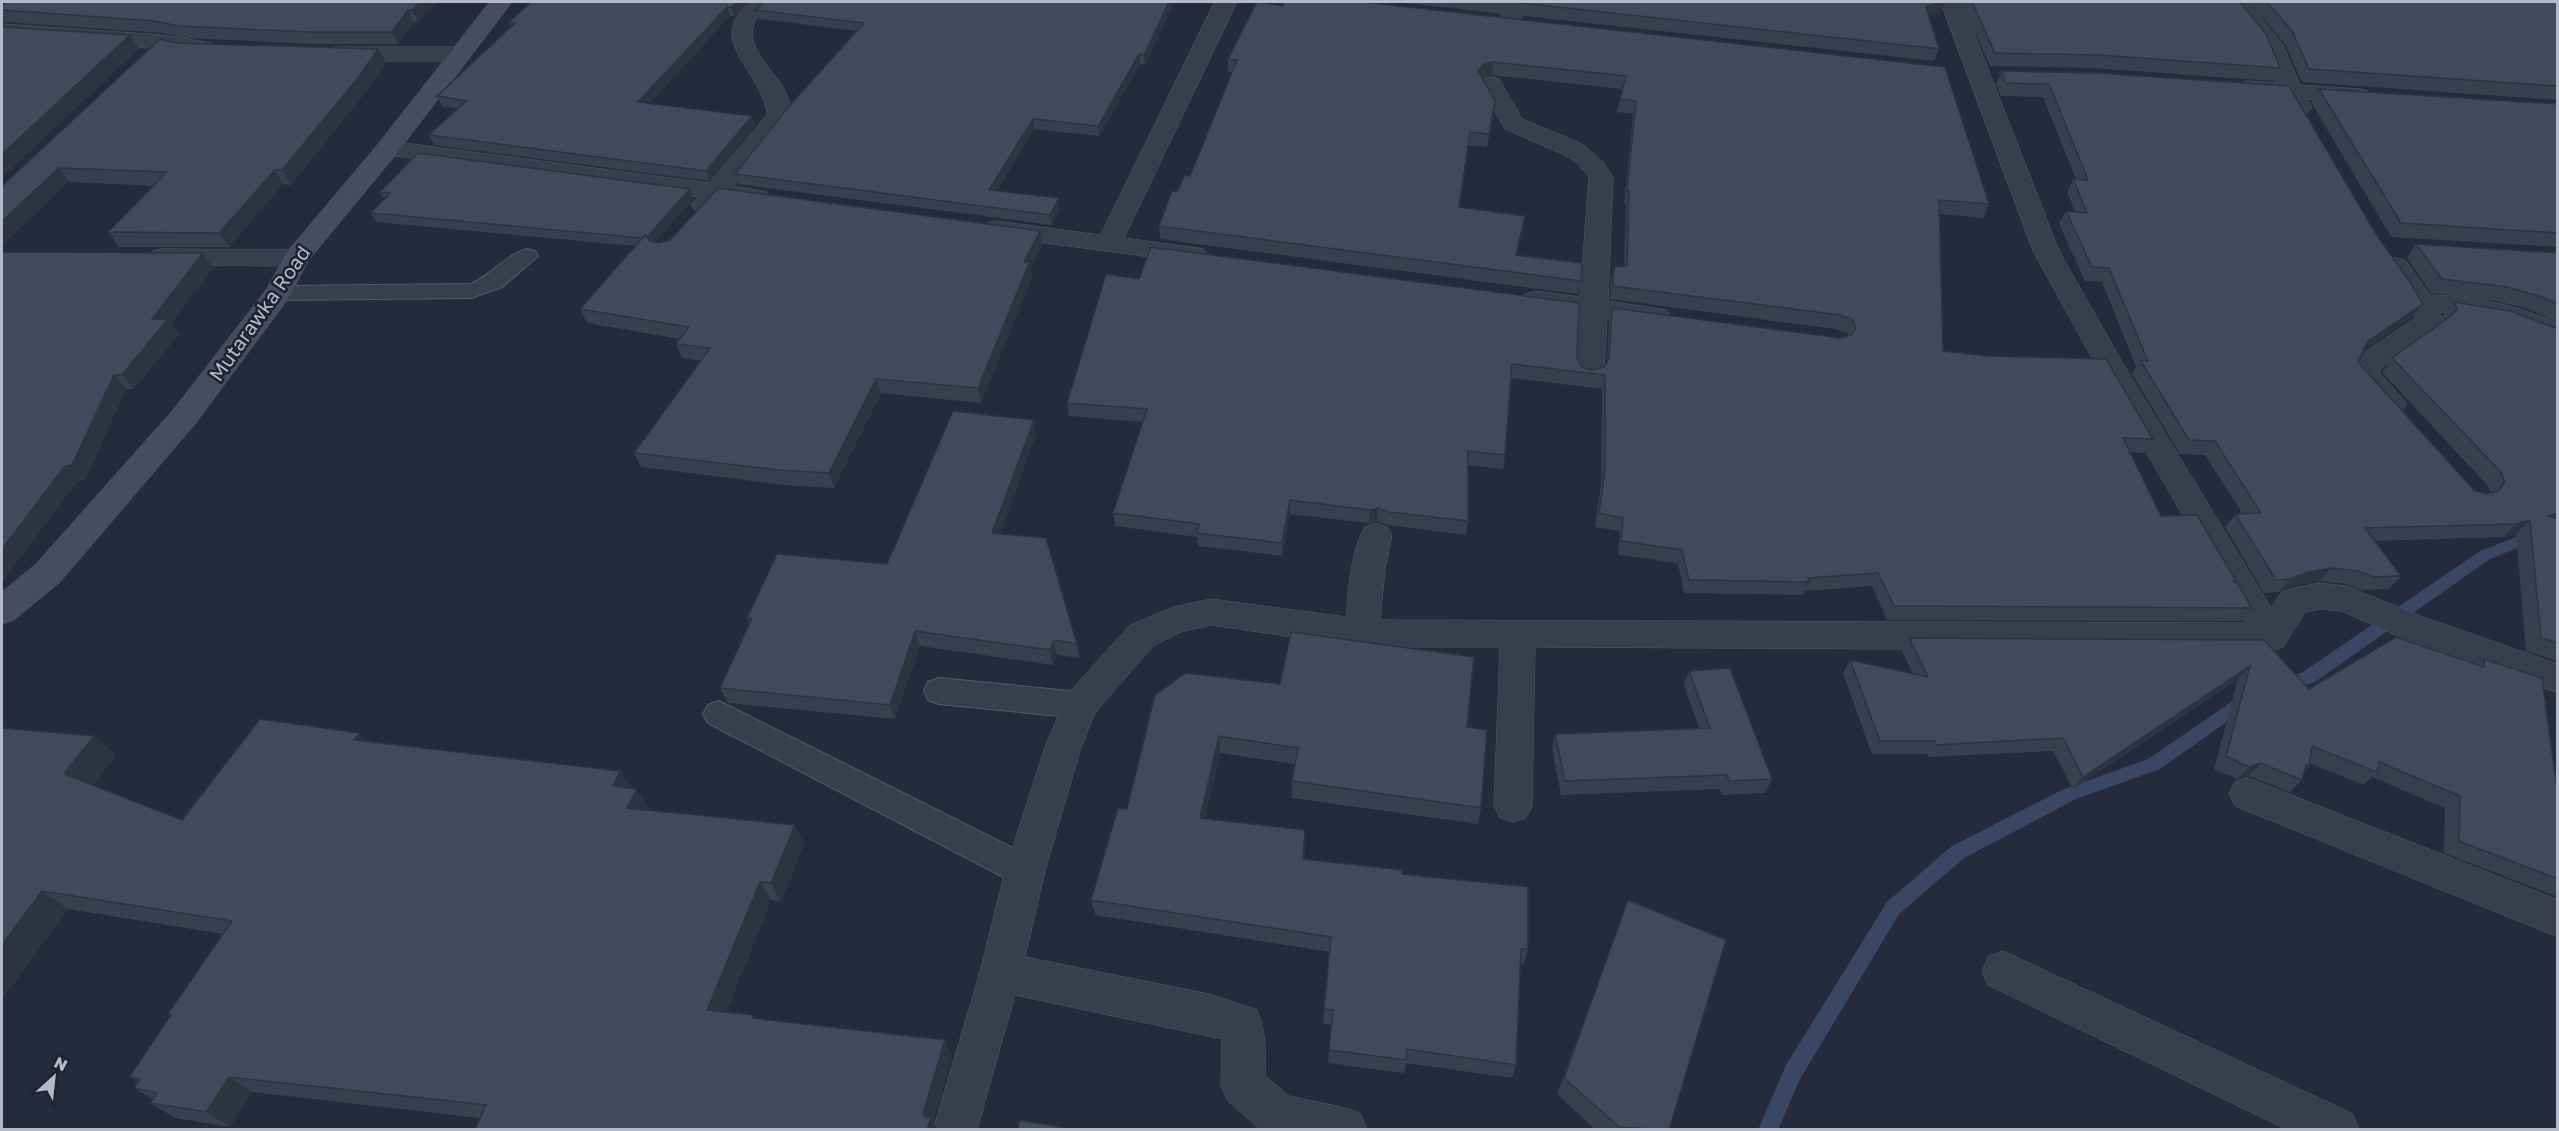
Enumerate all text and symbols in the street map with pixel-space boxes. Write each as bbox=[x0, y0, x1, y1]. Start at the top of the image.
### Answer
street label: Mutarawka Road bbox=[203, 241, 315, 385]
north arrow bbox=[24, 1047, 84, 1107]
text: N bbox=[51, 1052, 71, 1075]

